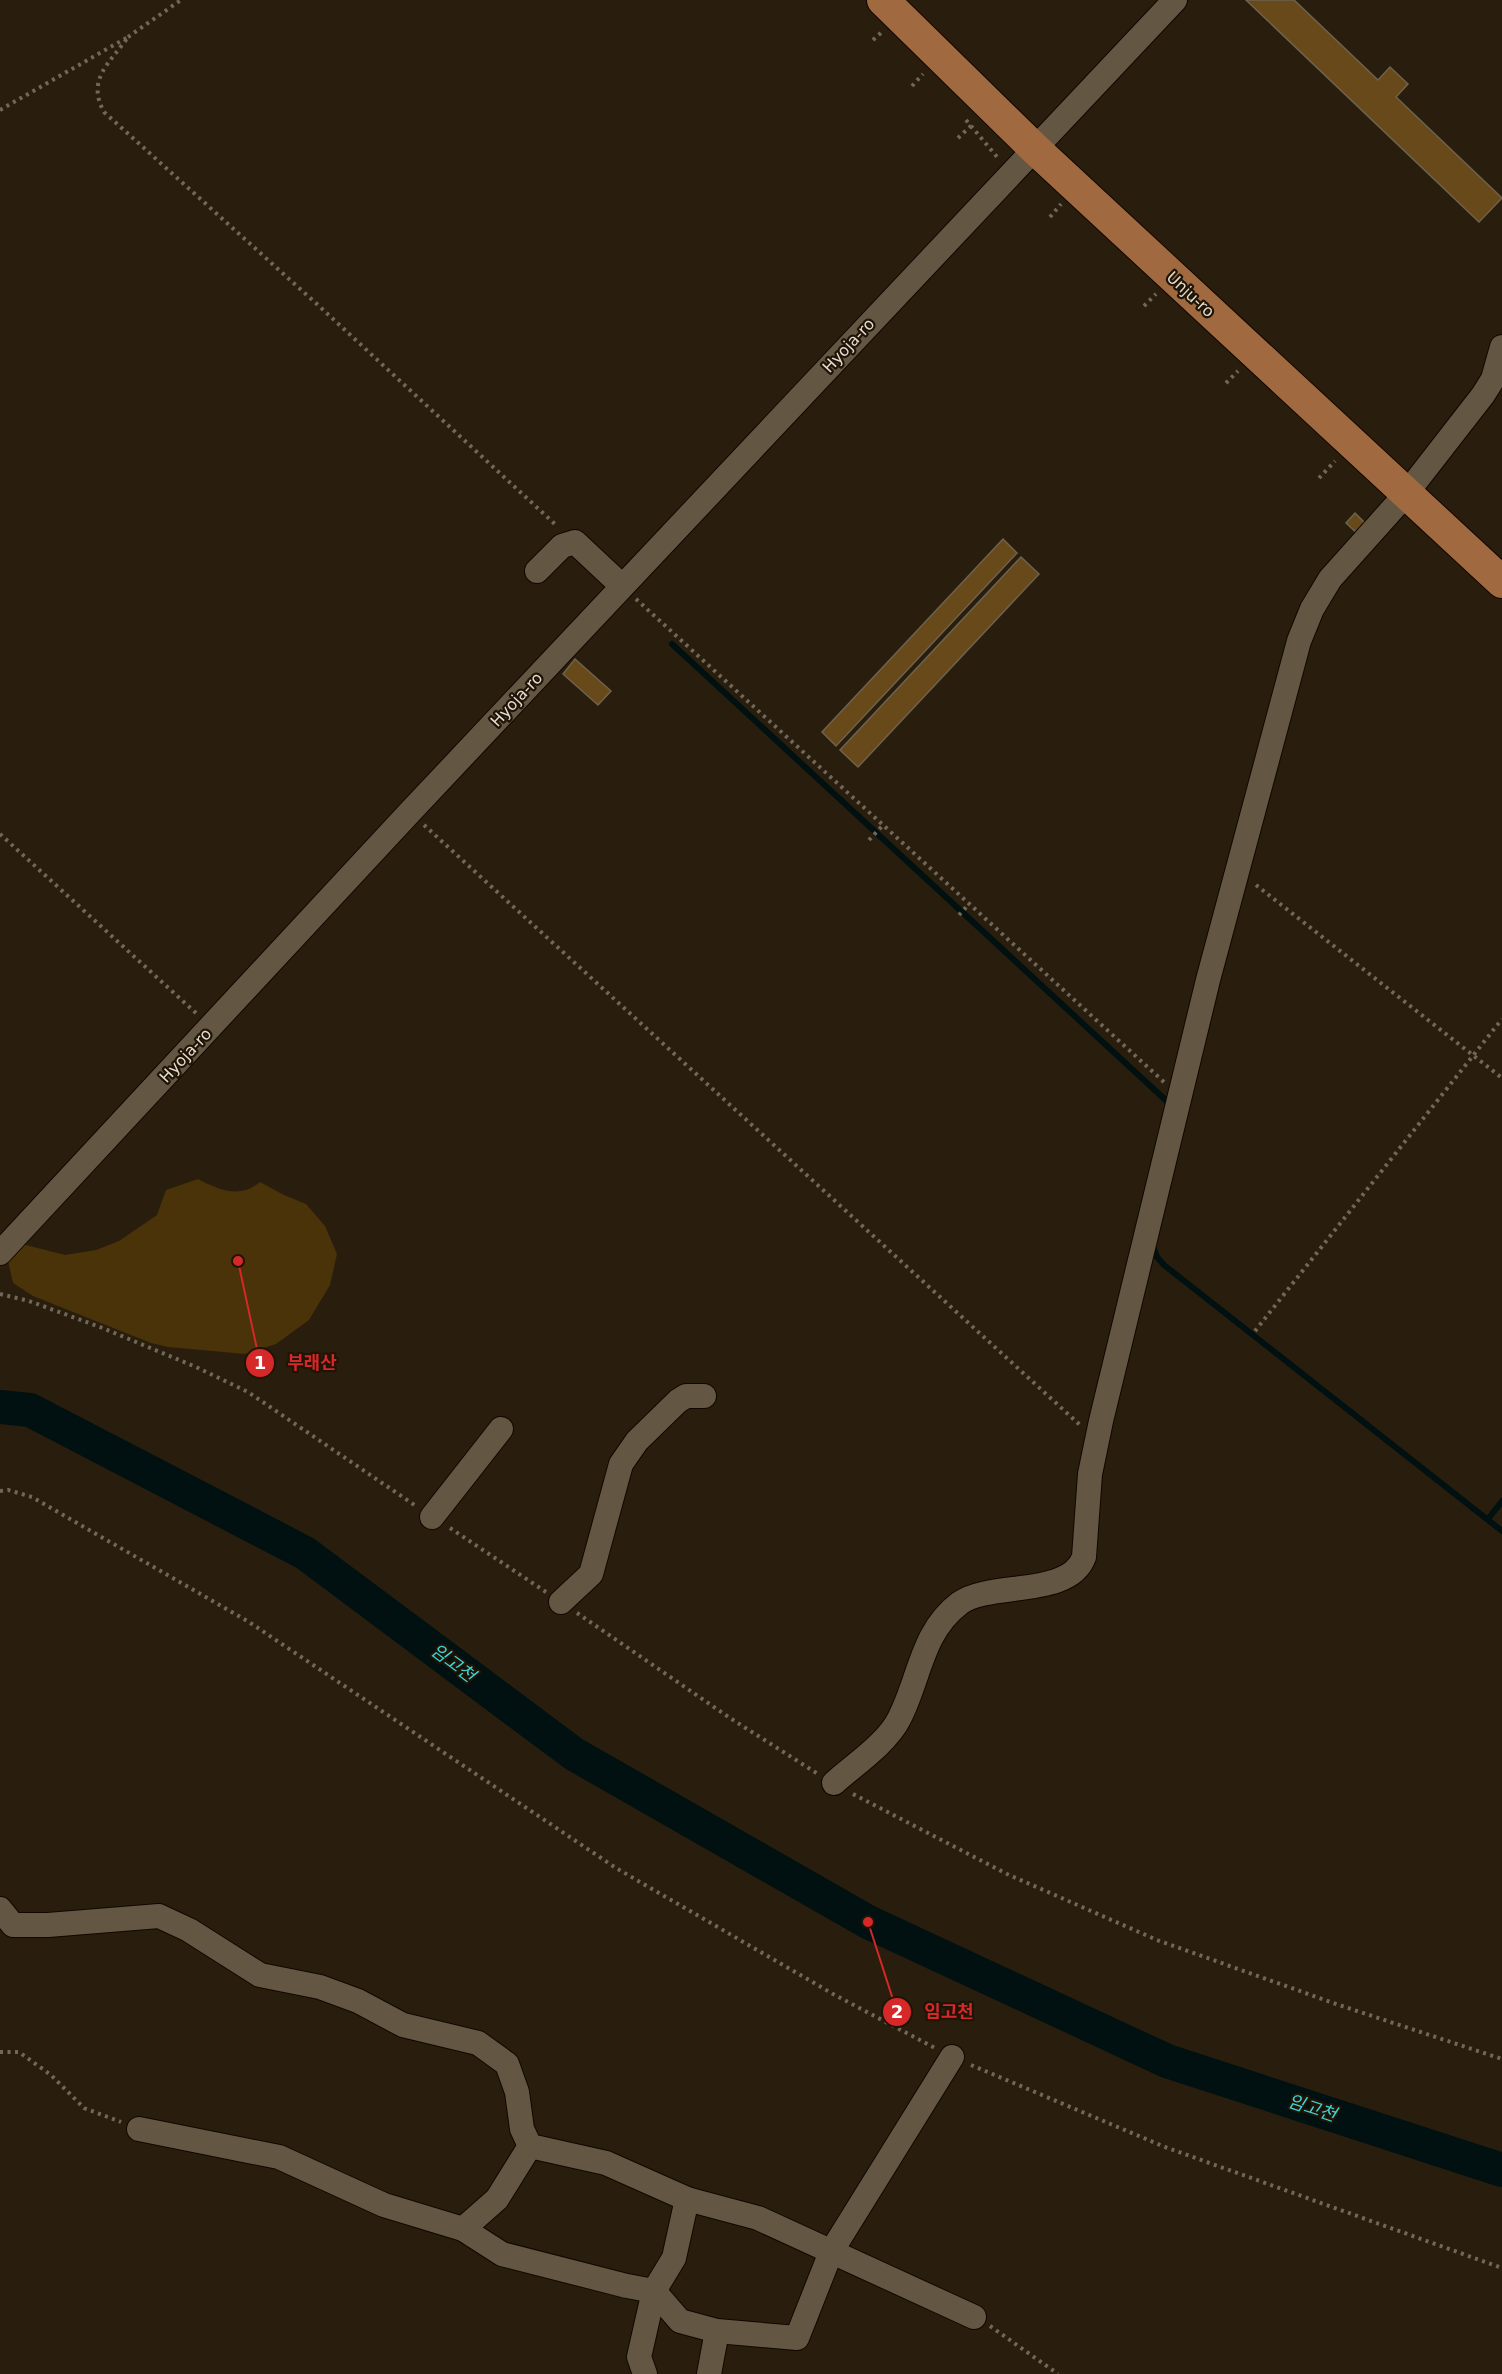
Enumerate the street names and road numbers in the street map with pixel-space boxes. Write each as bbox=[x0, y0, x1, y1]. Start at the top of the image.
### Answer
street label: Unju-ro bbox=[1163, 268, 1218, 321]
street label: Hyoja-ro bbox=[818, 314, 878, 376]
street label: Hyoja-ro bbox=[486, 668, 546, 730]
street label: Hyoja-ro bbox=[155, 1024, 215, 1086]

